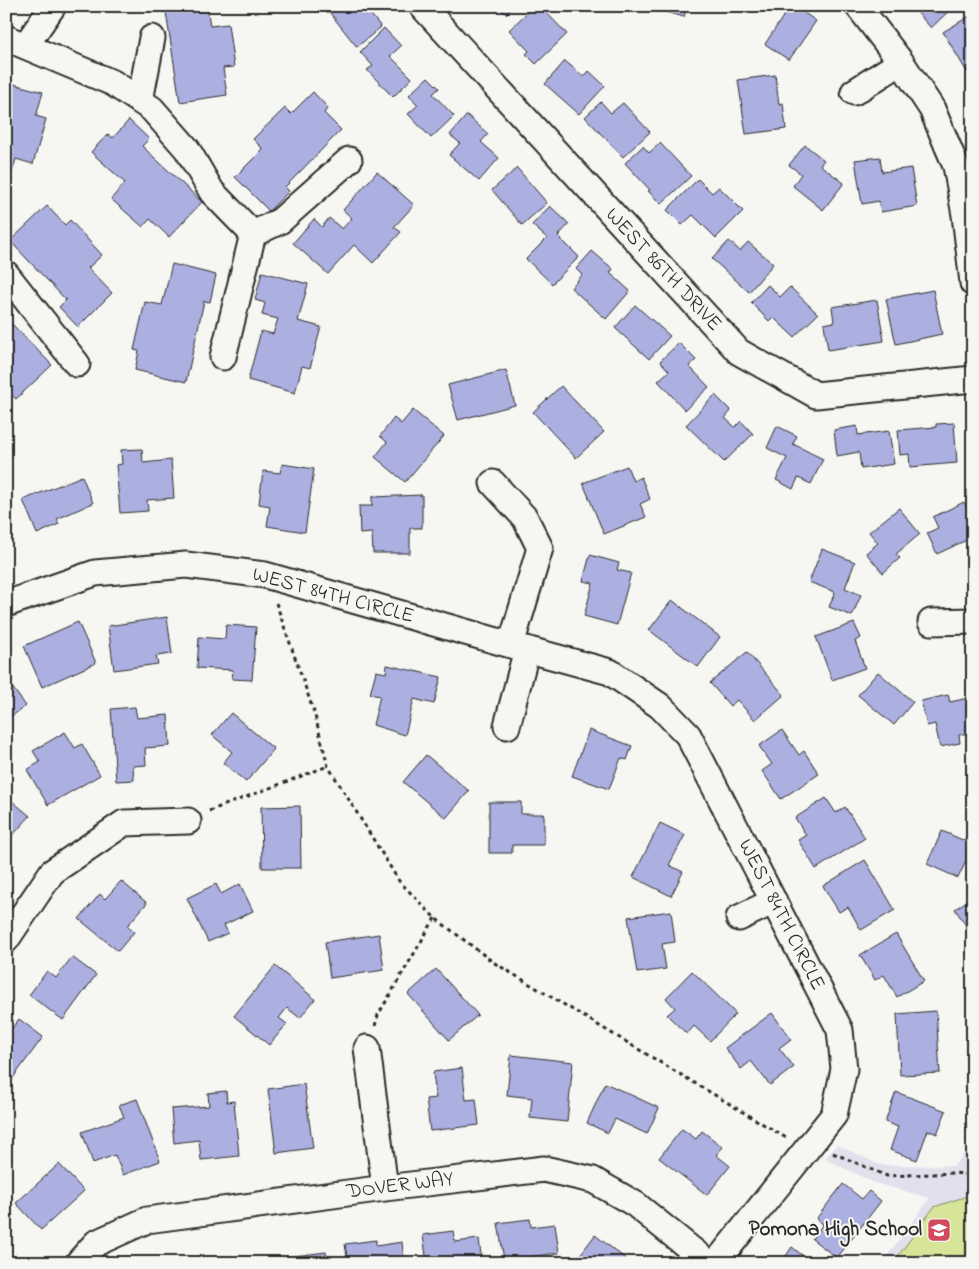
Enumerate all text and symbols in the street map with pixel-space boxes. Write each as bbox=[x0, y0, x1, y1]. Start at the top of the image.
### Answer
street label: WEST 86TH DRIVE bbox=[598, 201, 728, 339]
street label: WEST 84TH CIRCLE bbox=[249, 560, 417, 632]
street label: WEST 84TH CIRCLE bbox=[730, 834, 832, 996]
street label: DOVER WAY bbox=[344, 1165, 456, 1208]
place label: Pomona High School bbox=[749, 1215, 922, 1247]
school or university icon: Pomona High School bbox=[926, 1217, 952, 1243]

